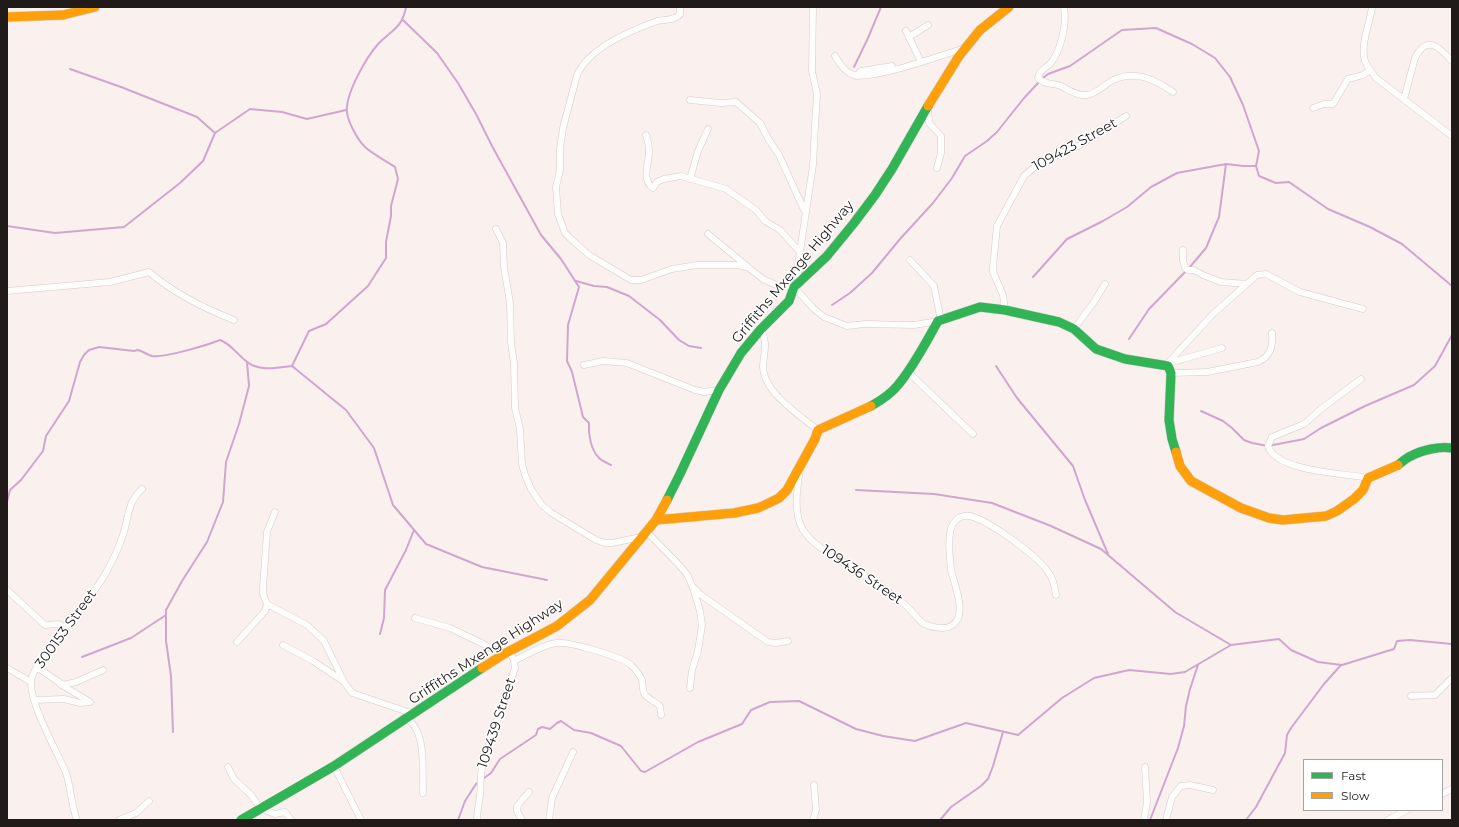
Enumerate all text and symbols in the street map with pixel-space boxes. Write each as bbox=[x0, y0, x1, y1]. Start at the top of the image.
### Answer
street label: 109423 Street bbox=[1030, 115, 1120, 175]
street label: Griffiths Mxenge Highway bbox=[728, 197, 858, 347]
street label: 109436 Street bbox=[818, 542, 906, 608]
street label: 300153 Street bbox=[32, 586, 100, 672]
street label: Griffiths Mxenge Highway bbox=[406, 596, 566, 708]
street label: 109439 Street bbox=[474, 676, 520, 770]
legend bbox=[1303, 759, 1443, 811]
text: Fast bbox=[1341, 768, 1366, 783]
text: Slow bbox=[1341, 788, 1370, 803]

